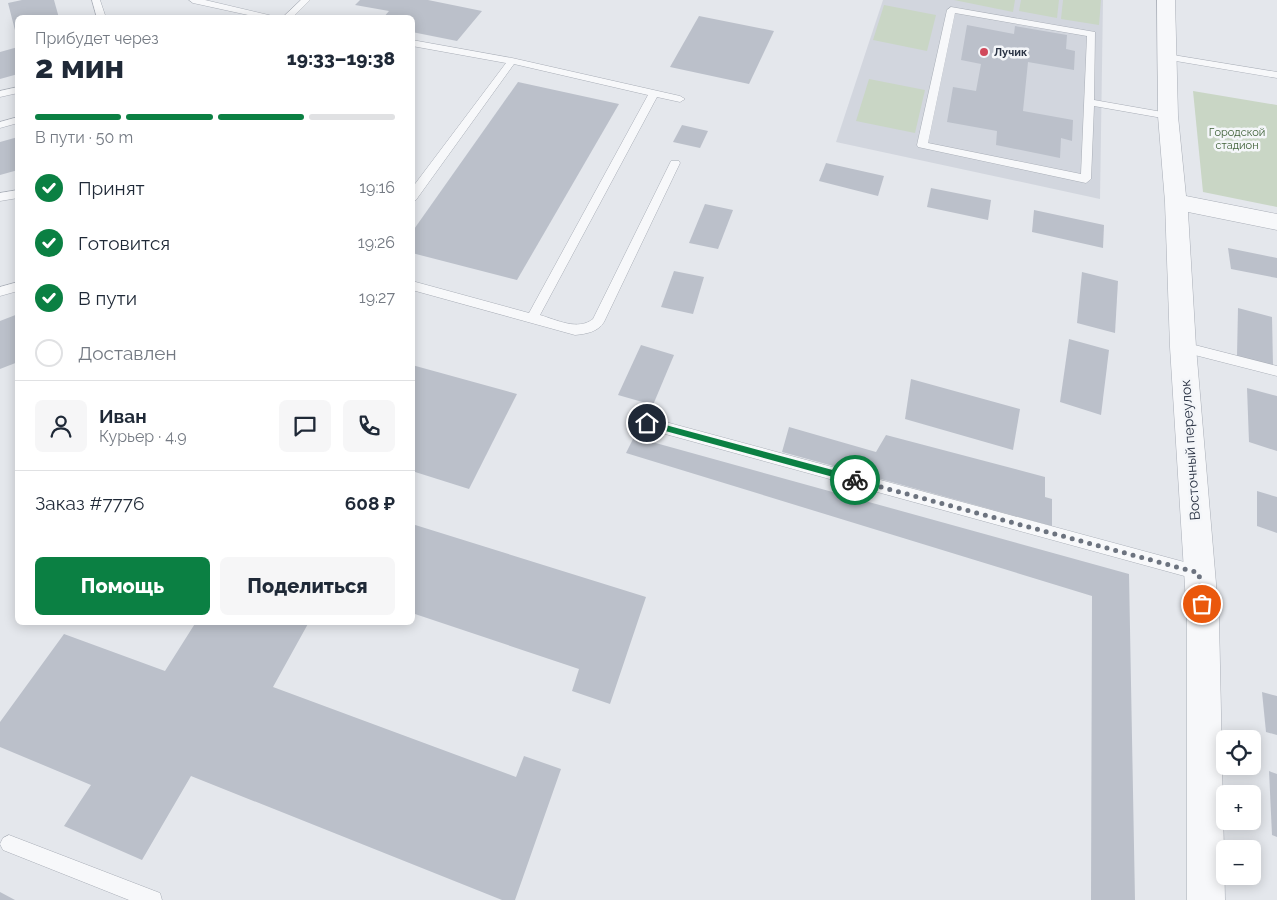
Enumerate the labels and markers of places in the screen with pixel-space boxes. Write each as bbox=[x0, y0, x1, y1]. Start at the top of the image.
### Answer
marker: Лучик bbox=[978, 46, 990, 58]
place label: Лучик bbox=[994, 46, 1028, 59]
pin bbox=[626, 402, 668, 444]
pin bbox=[1181, 583, 1223, 625]

